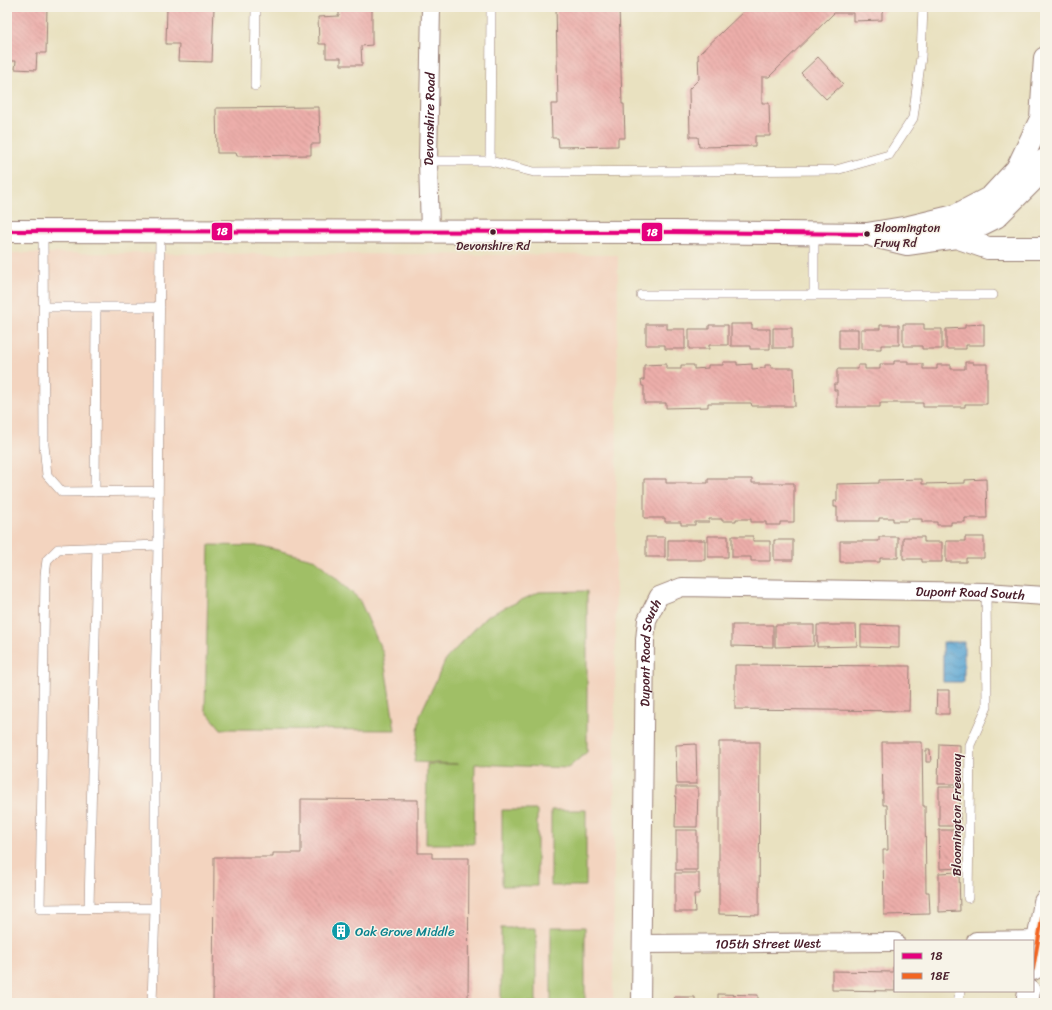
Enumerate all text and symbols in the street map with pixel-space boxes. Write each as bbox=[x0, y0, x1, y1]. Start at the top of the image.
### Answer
street label: Devonshire Road bbox=[417, 71, 442, 166]
place label: Bloomington Frwy Rd bbox=[874, 217, 941, 254]
line badge: 18 bbox=[211, 222, 233, 241]
text: 18 bbox=[216, 222, 228, 241]
line badge: 18 bbox=[641, 222, 663, 242]
text: 18 bbox=[646, 223, 658, 242]
marker: Devonshire Rd bbox=[488, 227, 498, 237]
marker: Bloomington Frwy Rd bbox=[862, 229, 872, 239]
place label: Devonshire Rd bbox=[456, 235, 531, 257]
street label: Dupont Road South bbox=[915, 580, 1026, 607]
street label: Dupont Road South bbox=[633, 595, 668, 707]
street label: Bloomington Freeway bbox=[945, 753, 968, 876]
building icon: Oak Grove Middle bbox=[330, 920, 352, 942]
place label: Oak Grove Middle bbox=[355, 920, 455, 943]
street label: 105th Street West bbox=[715, 932, 822, 955]
legend bbox=[894, 940, 1034, 992]
text: 18 bbox=[930, 945, 942, 967]
text: 18E bbox=[930, 965, 950, 987]

